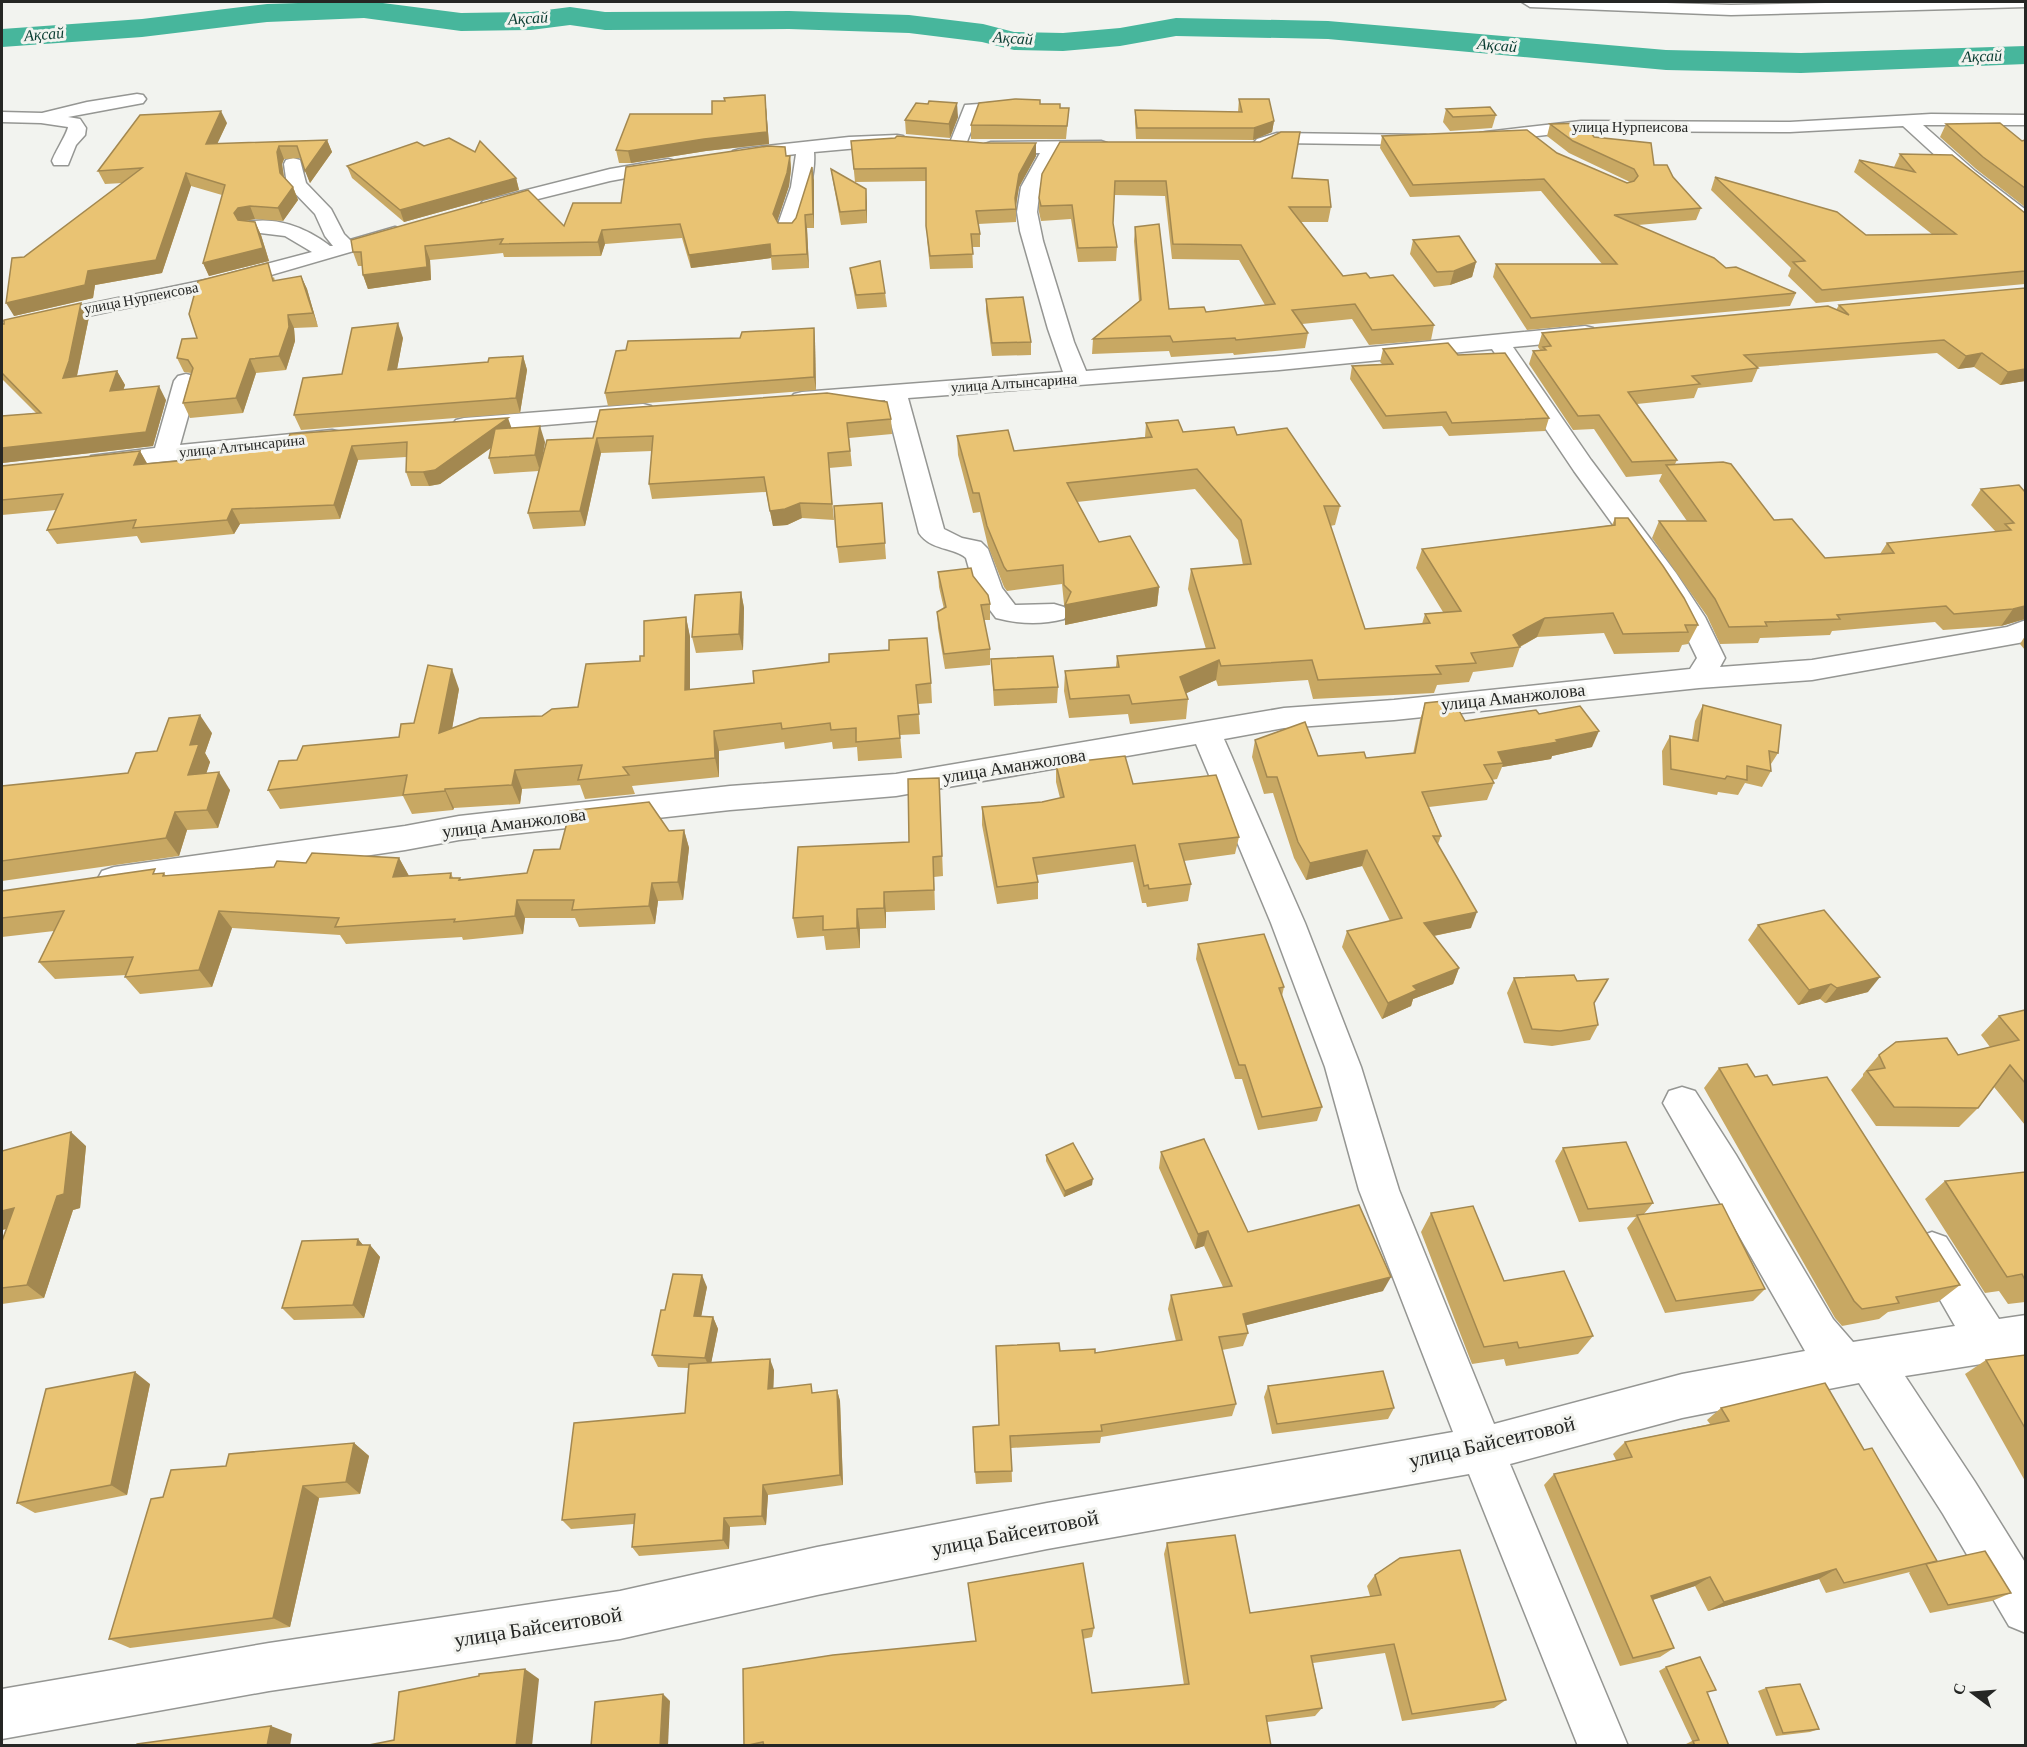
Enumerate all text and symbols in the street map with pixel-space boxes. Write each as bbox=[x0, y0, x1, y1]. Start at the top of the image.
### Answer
water label: Ақсай bbox=[507, 8, 548, 29]
water label: Ақсай bbox=[22, 24, 65, 45]
water label: Ақсай bbox=[991, 28, 1034, 49]
water label: Ақсай bbox=[1475, 35, 1518, 56]
water label: Ақсай bbox=[1961, 47, 2002, 66]
street label: улица Нурпеисова bbox=[1572, 119, 1688, 135]
street label: улица Нурпеисова bbox=[82, 279, 200, 317]
street label: улица Алтынсарина bbox=[950, 371, 1078, 395]
street label: улица Алтынсарина bbox=[178, 431, 306, 461]
street label: улица Аманжолова bbox=[1440, 679, 1586, 715]
street label: улица Аманжолова bbox=[941, 745, 1087, 787]
street label: улица Аманжолова bbox=[441, 804, 587, 842]
street label: улица Байсеитовой bbox=[1407, 1411, 1577, 1473]
street label: улица Байсеитовой bbox=[930, 1505, 1100, 1561]
street label: улица Байсеитовой bbox=[452, 1602, 624, 1652]
north arrow bbox=[1943, 1663, 2003, 1723]
text: С bbox=[1949, 1681, 1969, 1697]

